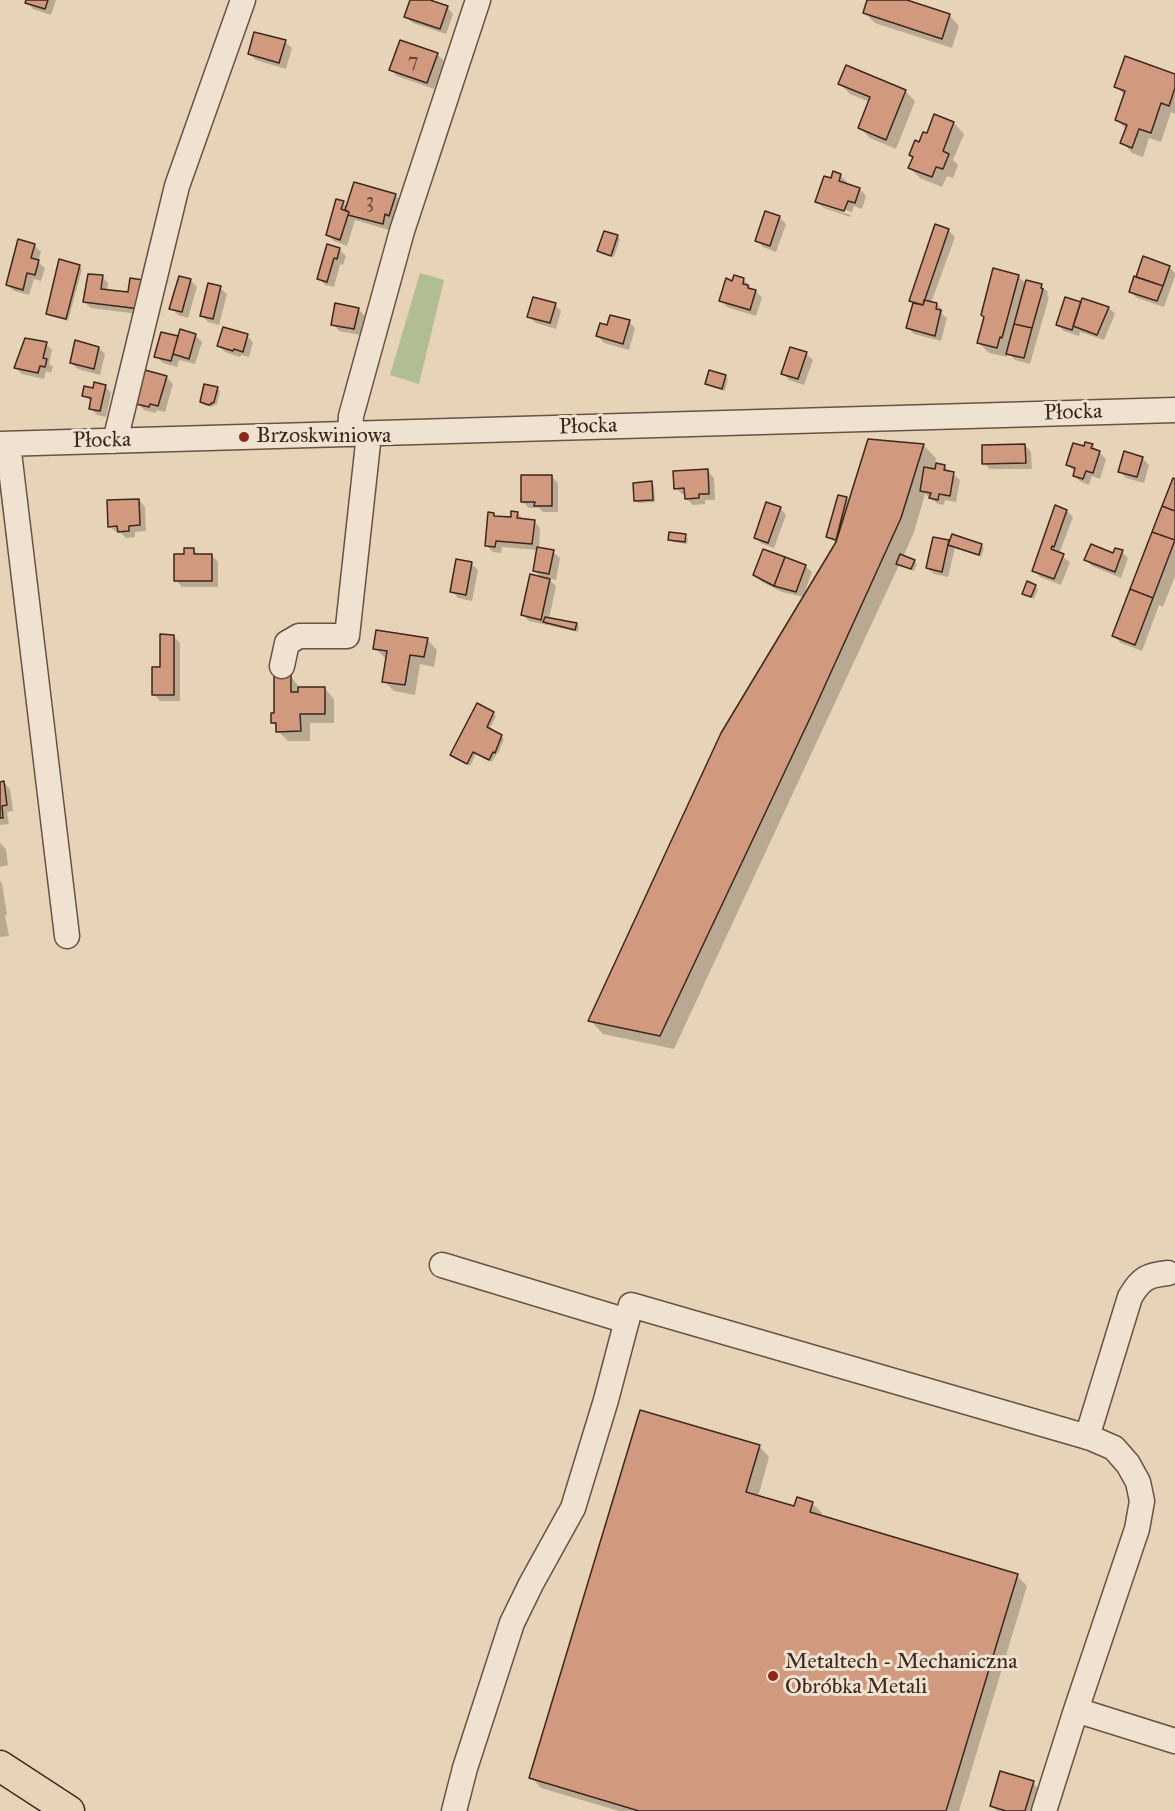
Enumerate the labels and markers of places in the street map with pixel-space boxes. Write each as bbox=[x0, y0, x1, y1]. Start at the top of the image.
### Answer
place label: Brzoskwiniowa bbox=[256, 424, 391, 450]
marker: Brzoskwiniowa bbox=[237, 430, 251, 444]
place label: Metaltech - Mechaniczna Obróbka Metali bbox=[785, 1650, 1017, 1702]
marker: Metaltech - Mechaniczna Obróbka Metali bbox=[766, 1669, 780, 1683]

